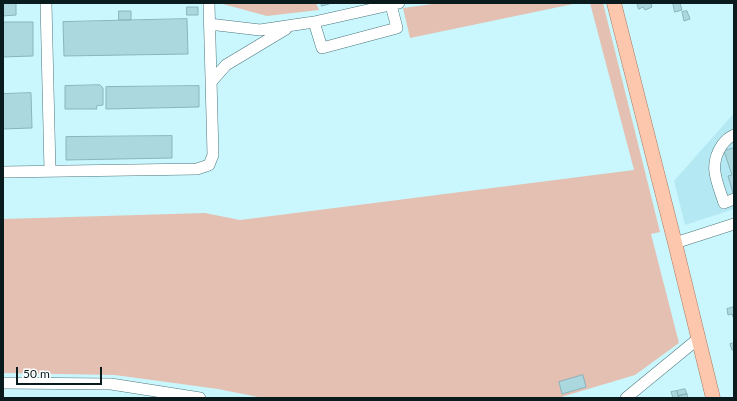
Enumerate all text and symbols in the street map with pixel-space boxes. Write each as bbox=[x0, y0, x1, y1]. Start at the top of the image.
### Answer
scale bar bbox=[18, 359, 104, 385]
text: 50 m bbox=[23, 366, 50, 381]

